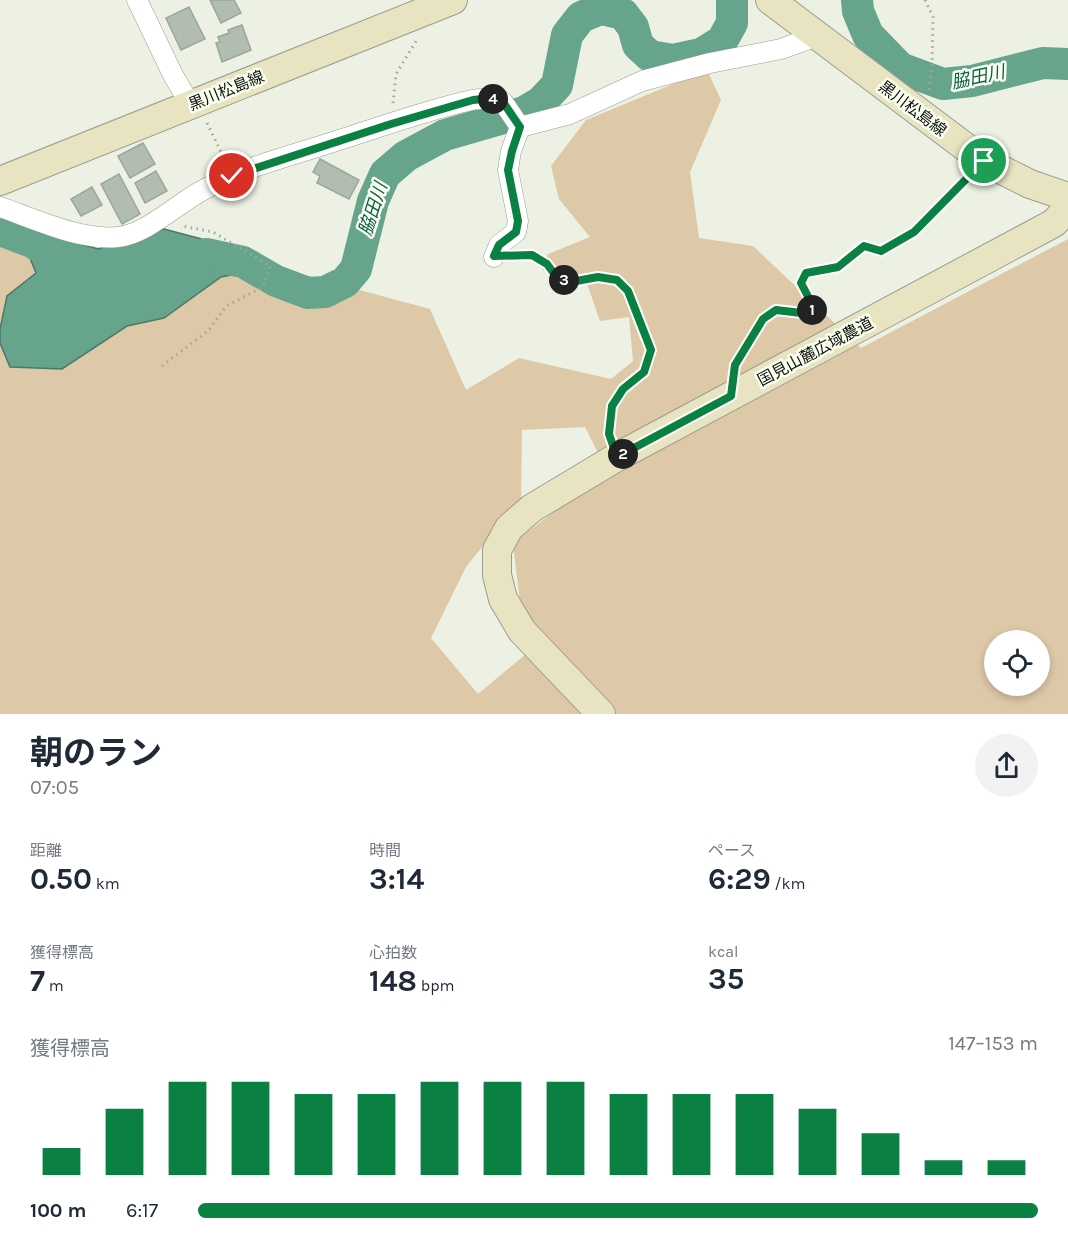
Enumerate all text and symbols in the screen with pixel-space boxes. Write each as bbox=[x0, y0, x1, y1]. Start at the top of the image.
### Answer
water label: 脇田川 bbox=[949, 60, 1009, 93]
street label: 黒川松島線 bbox=[186, 67, 267, 114]
street label: 黒川松島線 bbox=[875, 77, 950, 140]
pin: 4 bbox=[478, 84, 508, 114]
text: 4 bbox=[488, 89, 498, 108]
pin bbox=[958, 135, 1009, 186]
icon: arrive bbox=[967, 144, 1000, 177]
pin bbox=[206, 150, 257, 201]
icon: check bbox=[215, 159, 248, 192]
water label: 脇田川 bbox=[354, 178, 392, 238]
pin: 3 bbox=[549, 265, 579, 295]
text: 3 bbox=[559, 270, 569, 289]
pin: 1 bbox=[797, 295, 827, 325]
text: 1 bbox=[809, 300, 815, 319]
street label: 国見山麓広域農道 bbox=[754, 313, 876, 390]
pin: 2 bbox=[608, 439, 638, 469]
text: 2 bbox=[618, 444, 628, 463]
map controls bbox=[984, 630, 1050, 696]
button: locate bbox=[984, 630, 1050, 696]
text: 朝のラン bbox=[30, 734, 162, 772]
button: share bbox=[975, 734, 1038, 797]
text: 07:05 bbox=[30, 776, 79, 799]
text: 距離 bbox=[30, 841, 62, 860]
text: 時間 bbox=[369, 841, 401, 860]
text: ペース bbox=[708, 841, 755, 860]
text: 0.50 bbox=[30, 861, 92, 897]
text: 3:14 bbox=[369, 861, 424, 897]
text: 6:29 bbox=[708, 861, 771, 897]
text: km bbox=[92, 874, 120, 893]
text: /km bbox=[771, 874, 805, 893]
text: kcal bbox=[708, 942, 739, 961]
text: 獲得標高 bbox=[30, 943, 94, 962]
text: 心拍数 bbox=[369, 943, 417, 962]
text: 35 bbox=[708, 961, 744, 997]
text: 7 bbox=[30, 963, 45, 999]
text: 148 bbox=[369, 963, 417, 999]
text: m bbox=[45, 976, 64, 995]
text: bpm bbox=[417, 976, 455, 995]
text: 147–153 m bbox=[948, 1032, 1038, 1055]
text: 獲得標高 bbox=[30, 1037, 110, 1060]
text: 100 m bbox=[30, 1199, 86, 1222]
text: 6:17 bbox=[126, 1199, 158, 1222]

